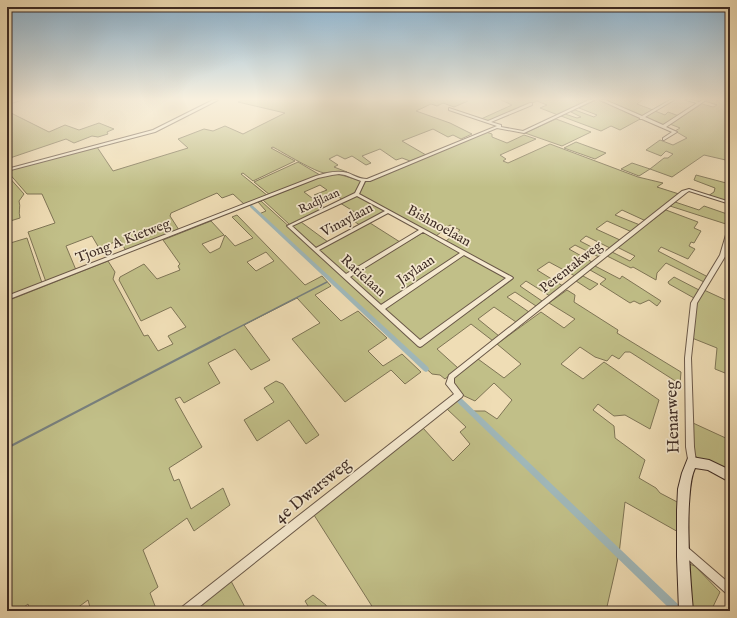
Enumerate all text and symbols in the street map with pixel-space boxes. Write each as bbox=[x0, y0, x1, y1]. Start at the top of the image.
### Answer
street label: Radjlaan bbox=[296, 185, 342, 217]
street label: Vinaylaan bbox=[317, 199, 377, 242]
street label: Bishnoelaan bbox=[404, 201, 475, 251]
street label: Tjong A Kietweg bbox=[73, 215, 173, 267]
street label: Perentakweg bbox=[536, 237, 606, 297]
street label: Ratielaan bbox=[337, 251, 390, 301]
street label: Jaylaan bbox=[392, 251, 439, 290]
street label: Henarweg bbox=[661, 379, 685, 454]
street label: 4e Dwarsweg bbox=[271, 453, 356, 528]

